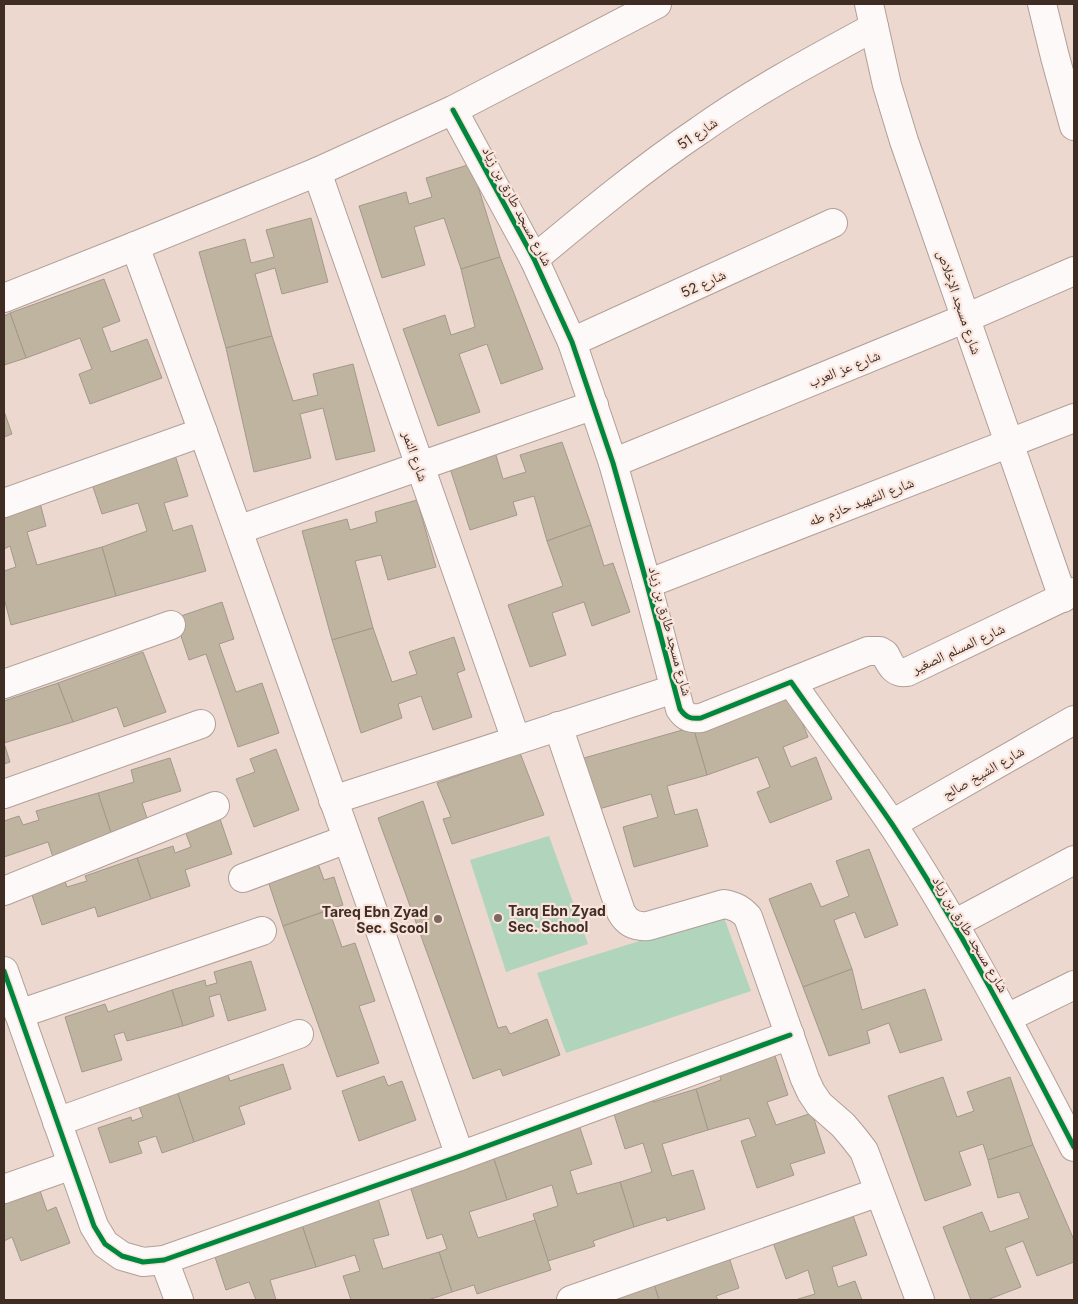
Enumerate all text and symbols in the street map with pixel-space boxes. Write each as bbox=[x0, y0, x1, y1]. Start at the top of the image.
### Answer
street label: شارع 51 bbox=[674, 113, 721, 154]
street label: شارع مسجد طارق بن زياد bbox=[478, 143, 557, 270]
street label: شارع مسجد الإخلاص bbox=[932, 247, 986, 357]
street label: شارع 52 bbox=[678, 265, 729, 303]
street label: شارع عز العرب bbox=[806, 346, 883, 392]
street label: شارع النمر bbox=[397, 428, 433, 484]
street label: شارع الشهيد حازم طه bbox=[806, 473, 917, 531]
street label: شارع مسجد طارق بن زياد bbox=[644, 565, 696, 698]
street label: شارع المسلم الصغير bbox=[908, 619, 1008, 679]
street label: شارع الشيخ صالح bbox=[939, 742, 1028, 804]
street label: شارع مسجد طارق بن زياد bbox=[928, 873, 1012, 996]
place label: Tarq Ebn Zyad Sec. School bbox=[508, 902, 606, 935]
place label: Tareq Ebn Zyad Sec. Scool bbox=[322, 903, 428, 936]
marker: Tarq Ebn Zyad Sec. School bbox=[492, 912, 504, 924]
marker: Tareq Ebn Zyad Sec. Scool bbox=[432, 913, 444, 925]

